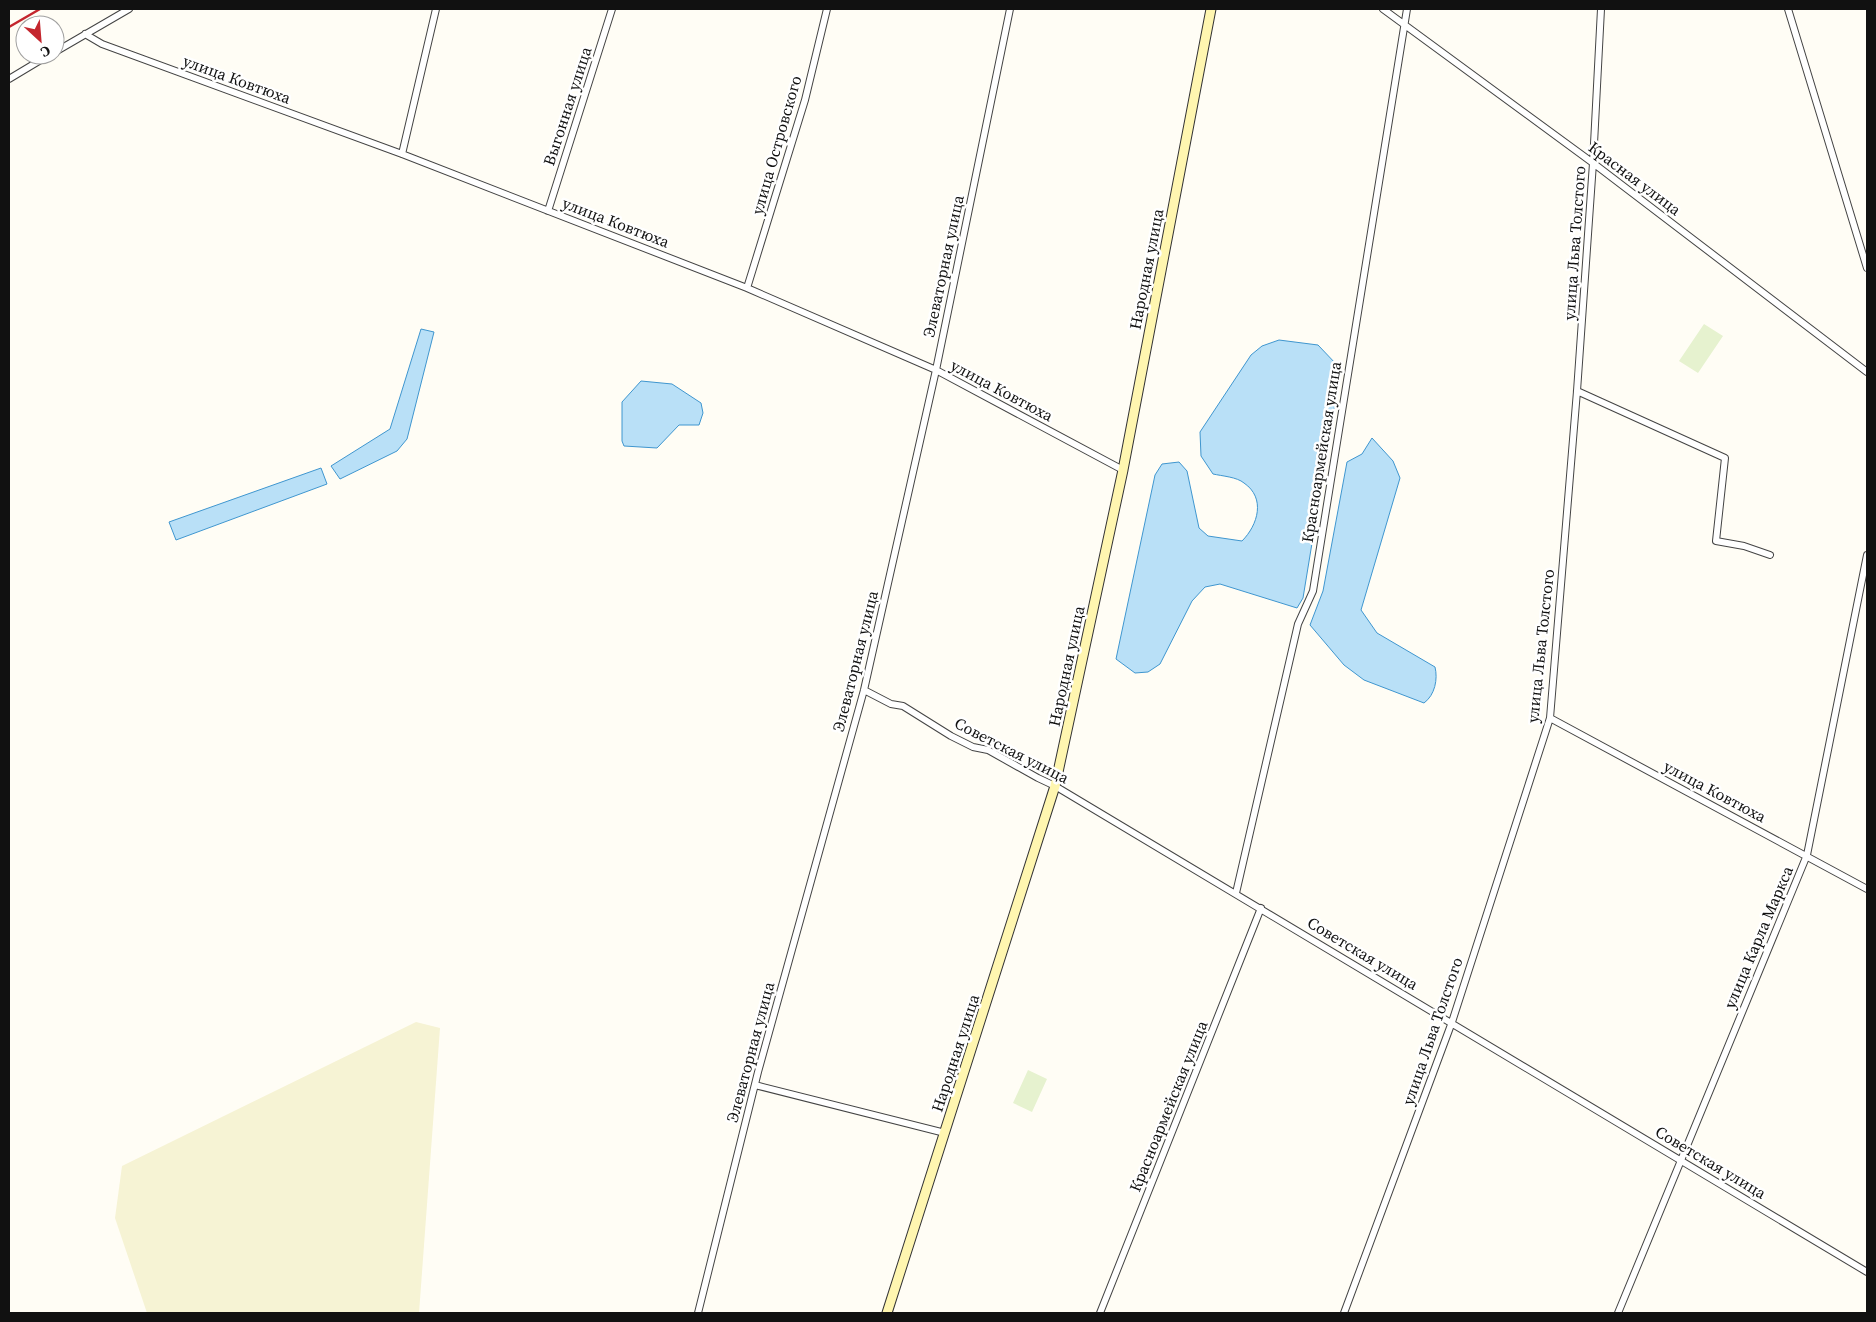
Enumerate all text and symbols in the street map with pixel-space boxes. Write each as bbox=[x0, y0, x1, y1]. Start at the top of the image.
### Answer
north arrow bbox=[15, 15, 65, 65]
text: С bbox=[37, 41, 54, 63]
street label: Выгонная улица bbox=[537, 43, 597, 168]
street label: улица Ковтюха bbox=[180, 49, 295, 109]
street label: улица Островского bbox=[746, 73, 806, 217]
street label: Красная улица bbox=[1584, 136, 1687, 221]
street label: улица Льва Толстого bbox=[1558, 165, 1590, 321]
street label: улица Ковтюха bbox=[559, 191, 674, 253]
street label: Элеваторная улица bbox=[917, 192, 969, 339]
street label: Народная улица bbox=[1124, 206, 1169, 331]
street label: улица Ковтюха bbox=[947, 354, 1058, 427]
street label: Красноармейская улица bbox=[1296, 359, 1346, 544]
street label: улица Льва Толстого bbox=[1521, 568, 1559, 724]
street label: Элеваторная улица bbox=[827, 587, 883, 734]
street label: Народная улица bbox=[1043, 603, 1090, 728]
street label: Советская улица bbox=[951, 712, 1074, 789]
street label: улица Ковтюха bbox=[1660, 755, 1771, 828]
street label: улица Карла Маркса bbox=[1718, 862, 1798, 1012]
street label: Советская улица bbox=[1304, 911, 1423, 995]
street label: улица Льва Толстого bbox=[1396, 954, 1468, 1108]
street label: Элеваторная улица bbox=[721, 979, 780, 1125]
street label: Народная улица bbox=[926, 991, 985, 1115]
street label: Красноармейская улица bbox=[1124, 1016, 1213, 1195]
street label: Советская улица bbox=[1652, 1120, 1771, 1204]

